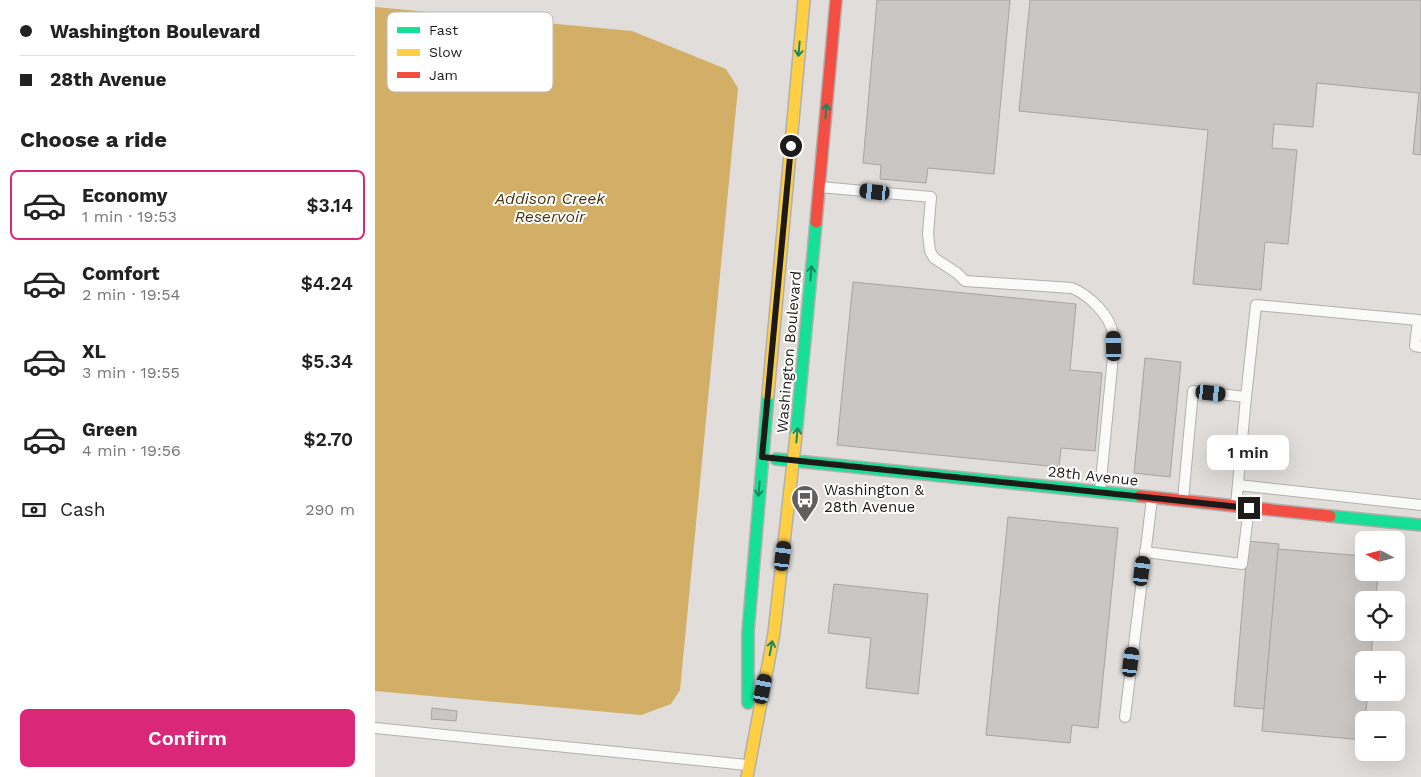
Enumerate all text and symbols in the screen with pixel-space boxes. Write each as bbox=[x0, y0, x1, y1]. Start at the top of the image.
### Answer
legend bbox=[387, 12, 553, 92]
text: Washington Boulevard bbox=[50, 20, 260, 43]
text: Fast bbox=[429, 22, 458, 38]
one-way arrow bbox=[795, 40, 804, 56]
text: Slow bbox=[429, 44, 462, 60]
text: Jam bbox=[429, 67, 458, 83]
text: 28th Avenue bbox=[50, 68, 167, 91]
one-way arrow bbox=[821, 103, 831, 119]
text: Choose a ride bbox=[20, 127, 167, 152]
route start bbox=[780, 135, 802, 157]
icon: car bbox=[22, 183, 67, 228]
car bbox=[859, 183, 890, 201]
text: Economy bbox=[82, 184, 167, 207]
water label: Addison Creek Reservoir bbox=[494, 189, 606, 226]
text: $3.14 bbox=[307, 194, 353, 217]
text: 1 min · 19:53 bbox=[82, 207, 177, 226]
icon: car bbox=[22, 261, 67, 306]
text: Comfort bbox=[82, 262, 160, 285]
one-way arrow bbox=[806, 265, 816, 281]
street label: Washington Boulevard bbox=[773, 270, 805, 434]
text: $4.24 bbox=[301, 272, 353, 295]
text: 2 min · 19:54 bbox=[82, 285, 180, 304]
car bbox=[1106, 331, 1121, 361]
icon: car bbox=[22, 339, 67, 384]
text: XL bbox=[82, 340, 106, 363]
text: $5.34 bbox=[301, 350, 353, 373]
text: 3 min · 19:55 bbox=[82, 363, 180, 382]
car bbox=[1195, 384, 1226, 402]
icon: car bbox=[22, 417, 67, 462]
text: Green bbox=[82, 418, 138, 441]
one-way arrow bbox=[792, 427, 801, 443]
text: $2.70 bbox=[303, 428, 353, 451]
callout: 1 min bbox=[1208, 436, 1290, 470]
text: 4 min · 19:56 bbox=[82, 441, 181, 460]
text: 1 min bbox=[1227, 443, 1269, 462]
street label: 28th Avenue bbox=[1047, 462, 1139, 490]
one-way arrow bbox=[755, 481, 764, 497]
place label: Washington & 28th Avenue bbox=[824, 481, 924, 516]
bus stop icon: Washington & 28th Avenue bbox=[790, 484, 820, 523]
icon: cash bbox=[20, 496, 48, 524]
route end bbox=[1238, 497, 1260, 519]
text: Cash bbox=[60, 498, 106, 521]
text: 290 m bbox=[305, 500, 355, 519]
north arrow bbox=[1355, 531, 1405, 581]
map controls bbox=[1355, 531, 1405, 761]
car bbox=[773, 540, 792, 572]
car bbox=[1132, 555, 1151, 587]
button: locate bbox=[1355, 591, 1405, 641]
one-way arrow bbox=[767, 641, 776, 657]
car bbox=[1121, 646, 1140, 678]
button: + bbox=[1355, 651, 1405, 701]
car bbox=[752, 673, 773, 705]
button: Confirm bbox=[20, 709, 355, 767]
button: − bbox=[1355, 711, 1405, 761]

